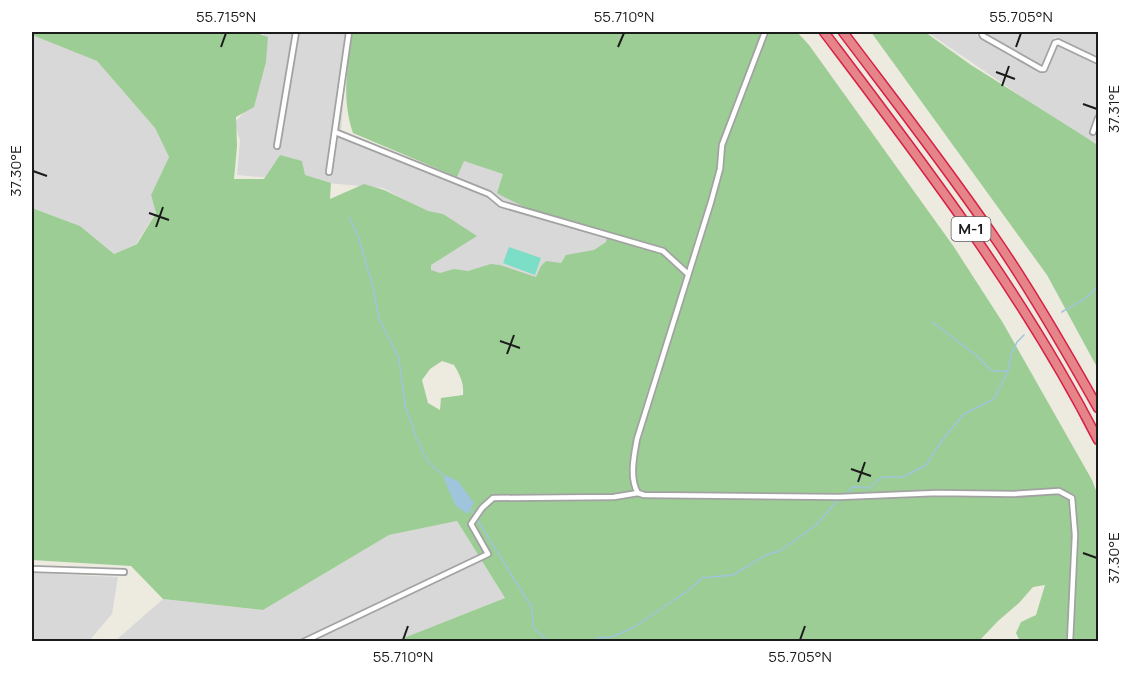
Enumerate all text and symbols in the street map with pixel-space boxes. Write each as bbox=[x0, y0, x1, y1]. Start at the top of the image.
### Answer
text: 55.715°N bbox=[196, 6, 256, 27]
text: 55.710°N bbox=[594, 6, 654, 27]
text: 55.705°N bbox=[989, 6, 1053, 27]
text: 37.31°E bbox=[1103, 85, 1124, 133]
text: 37.30°E bbox=[5, 145, 26, 197]
road number: М-1 bbox=[952, 217, 990, 241]
text: 37.30°E bbox=[1103, 532, 1124, 584]
text: 55.710°N bbox=[373, 646, 433, 667]
text: 55.705°N bbox=[768, 646, 832, 667]

